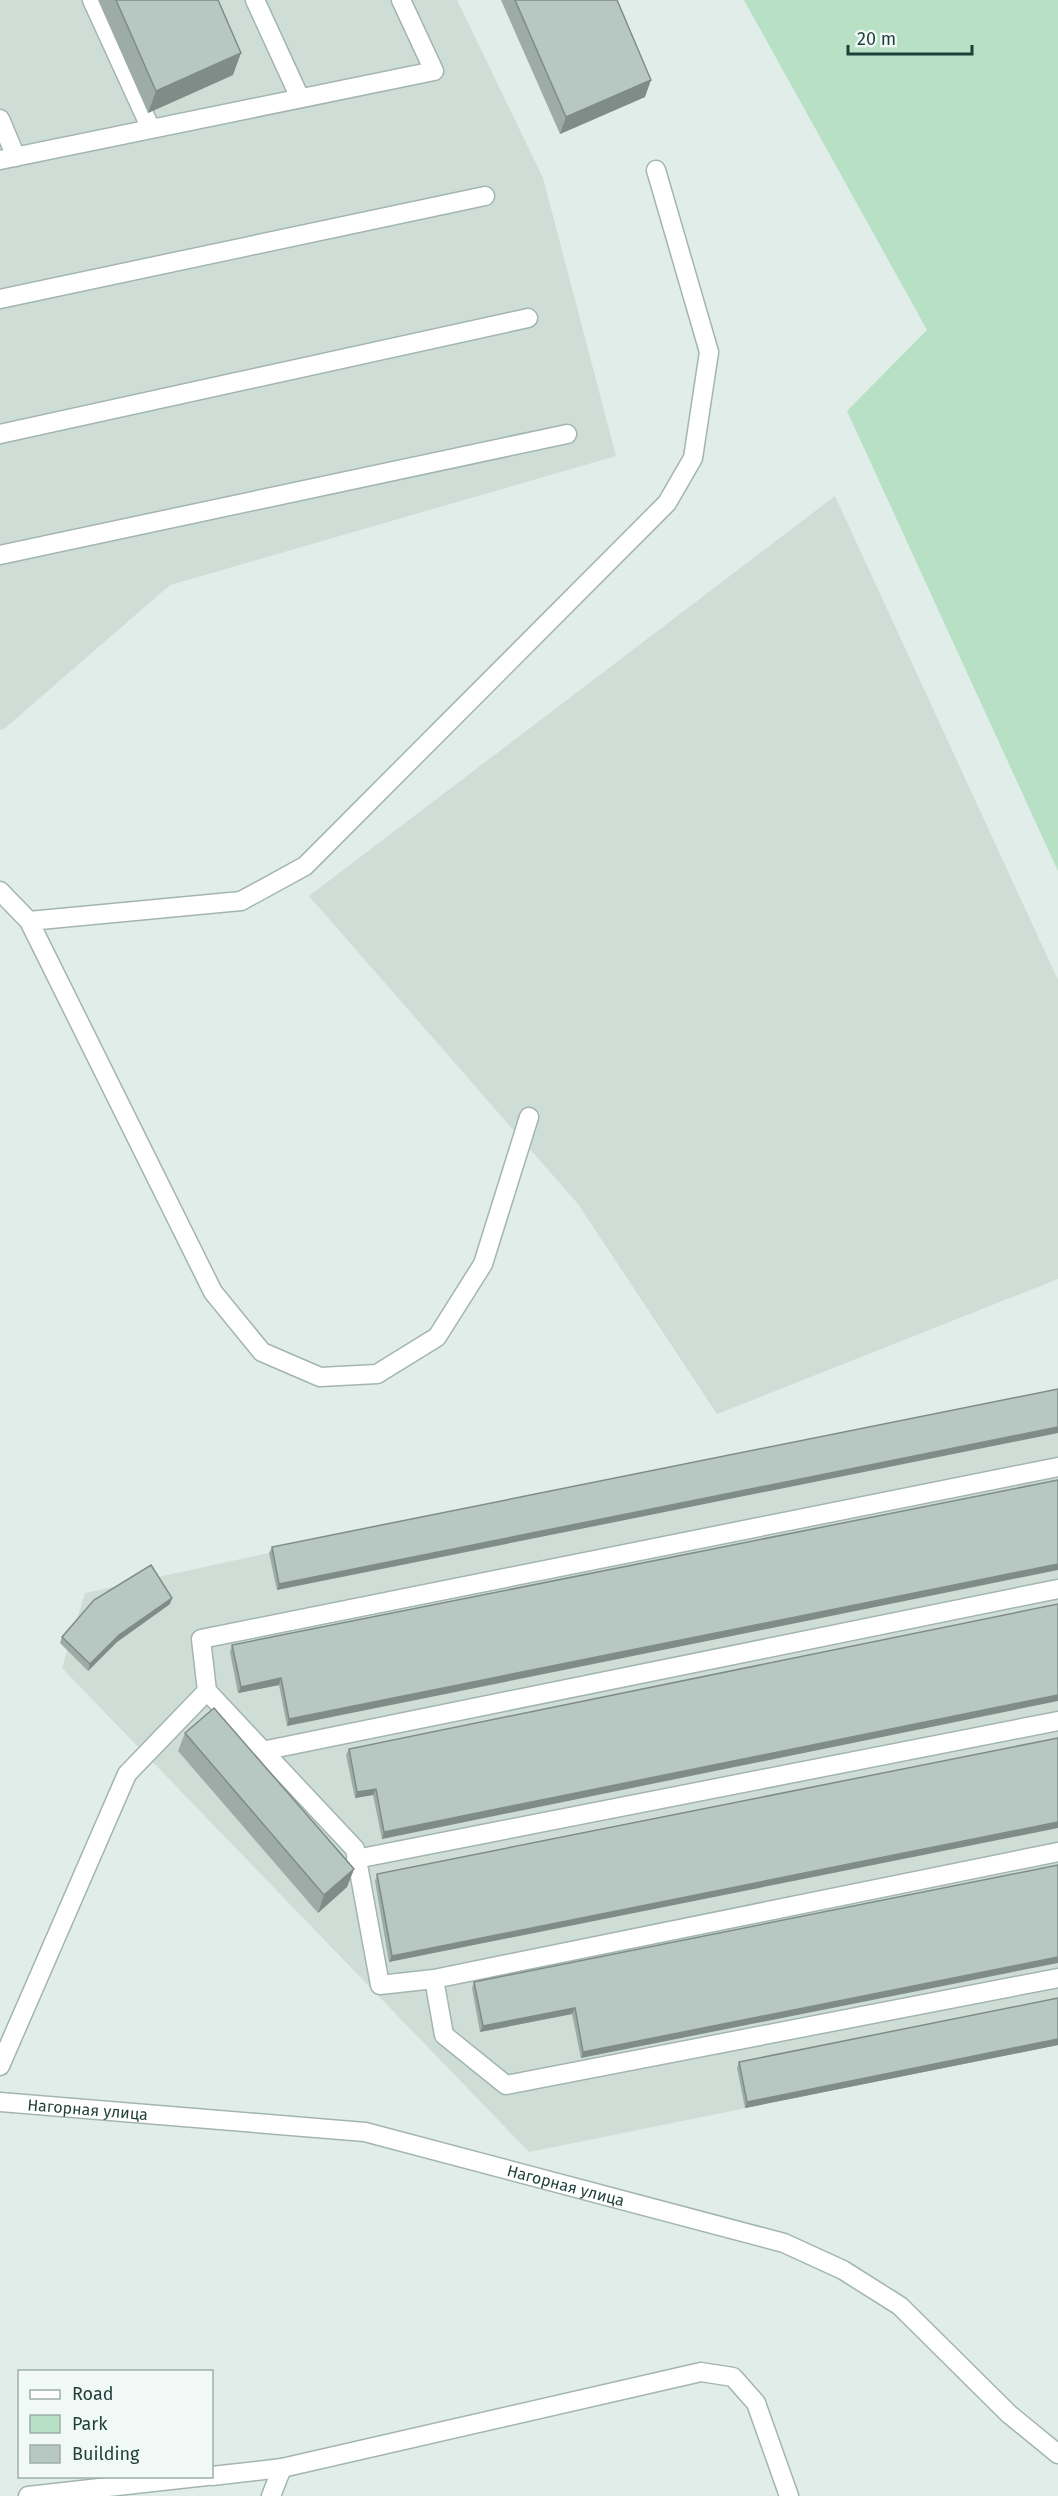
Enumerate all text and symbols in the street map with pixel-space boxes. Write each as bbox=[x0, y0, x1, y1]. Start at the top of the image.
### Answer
scale bar bbox=[848, 18, 972, 56]
text: 20 m bbox=[857, 28, 896, 50]
street label: Нагорная улица bbox=[27, 2095, 149, 2124]
street label: Нагорная улица bbox=[505, 2161, 627, 2210]
legend bbox=[18, 2370, 213, 2478]
text: Road bbox=[72, 2383, 114, 2405]
text: Park bbox=[72, 2413, 108, 2435]
text: Building bbox=[72, 2443, 140, 2465]

